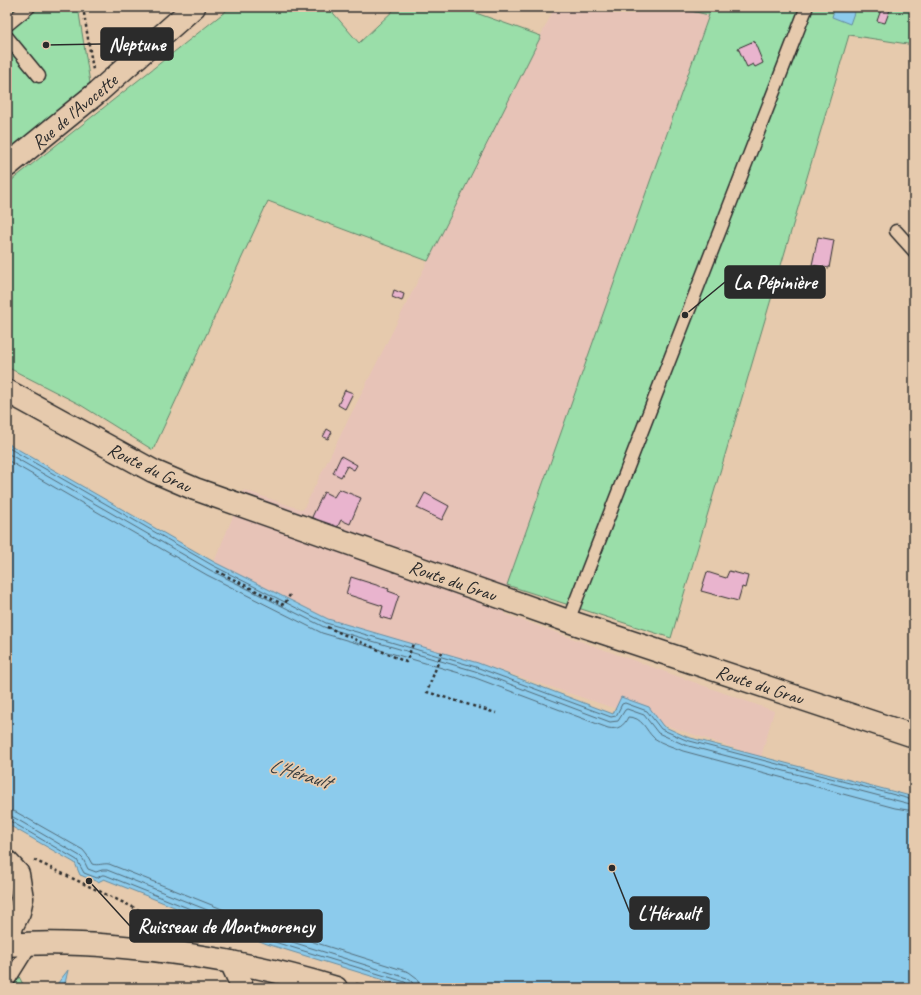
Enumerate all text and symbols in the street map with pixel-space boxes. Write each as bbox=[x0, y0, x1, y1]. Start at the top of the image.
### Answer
callout: Neptune bbox=[101, 28, 173, 60]
text: Neptune bbox=[109, 32, 167, 57]
street label: Rue de l'Avocette bbox=[27, 68, 124, 155]
callout: La Pépinière bbox=[725, 266, 825, 298]
text: La Pépinière bbox=[733, 270, 819, 295]
street label: Route du Grau bbox=[104, 437, 196, 499]
street label: Route du Grau bbox=[406, 555, 500, 607]
street label: Route du Grau bbox=[713, 660, 807, 711]
water label: L'Hérault bbox=[267, 752, 338, 796]
callout: L'Hérault bbox=[630, 897, 709, 929]
text: L'Hérault bbox=[638, 901, 704, 926]
callout: Ruisseau de Montmorency bbox=[130, 910, 322, 942]
text: Ruisseau de Montmorency bbox=[138, 914, 317, 939]

